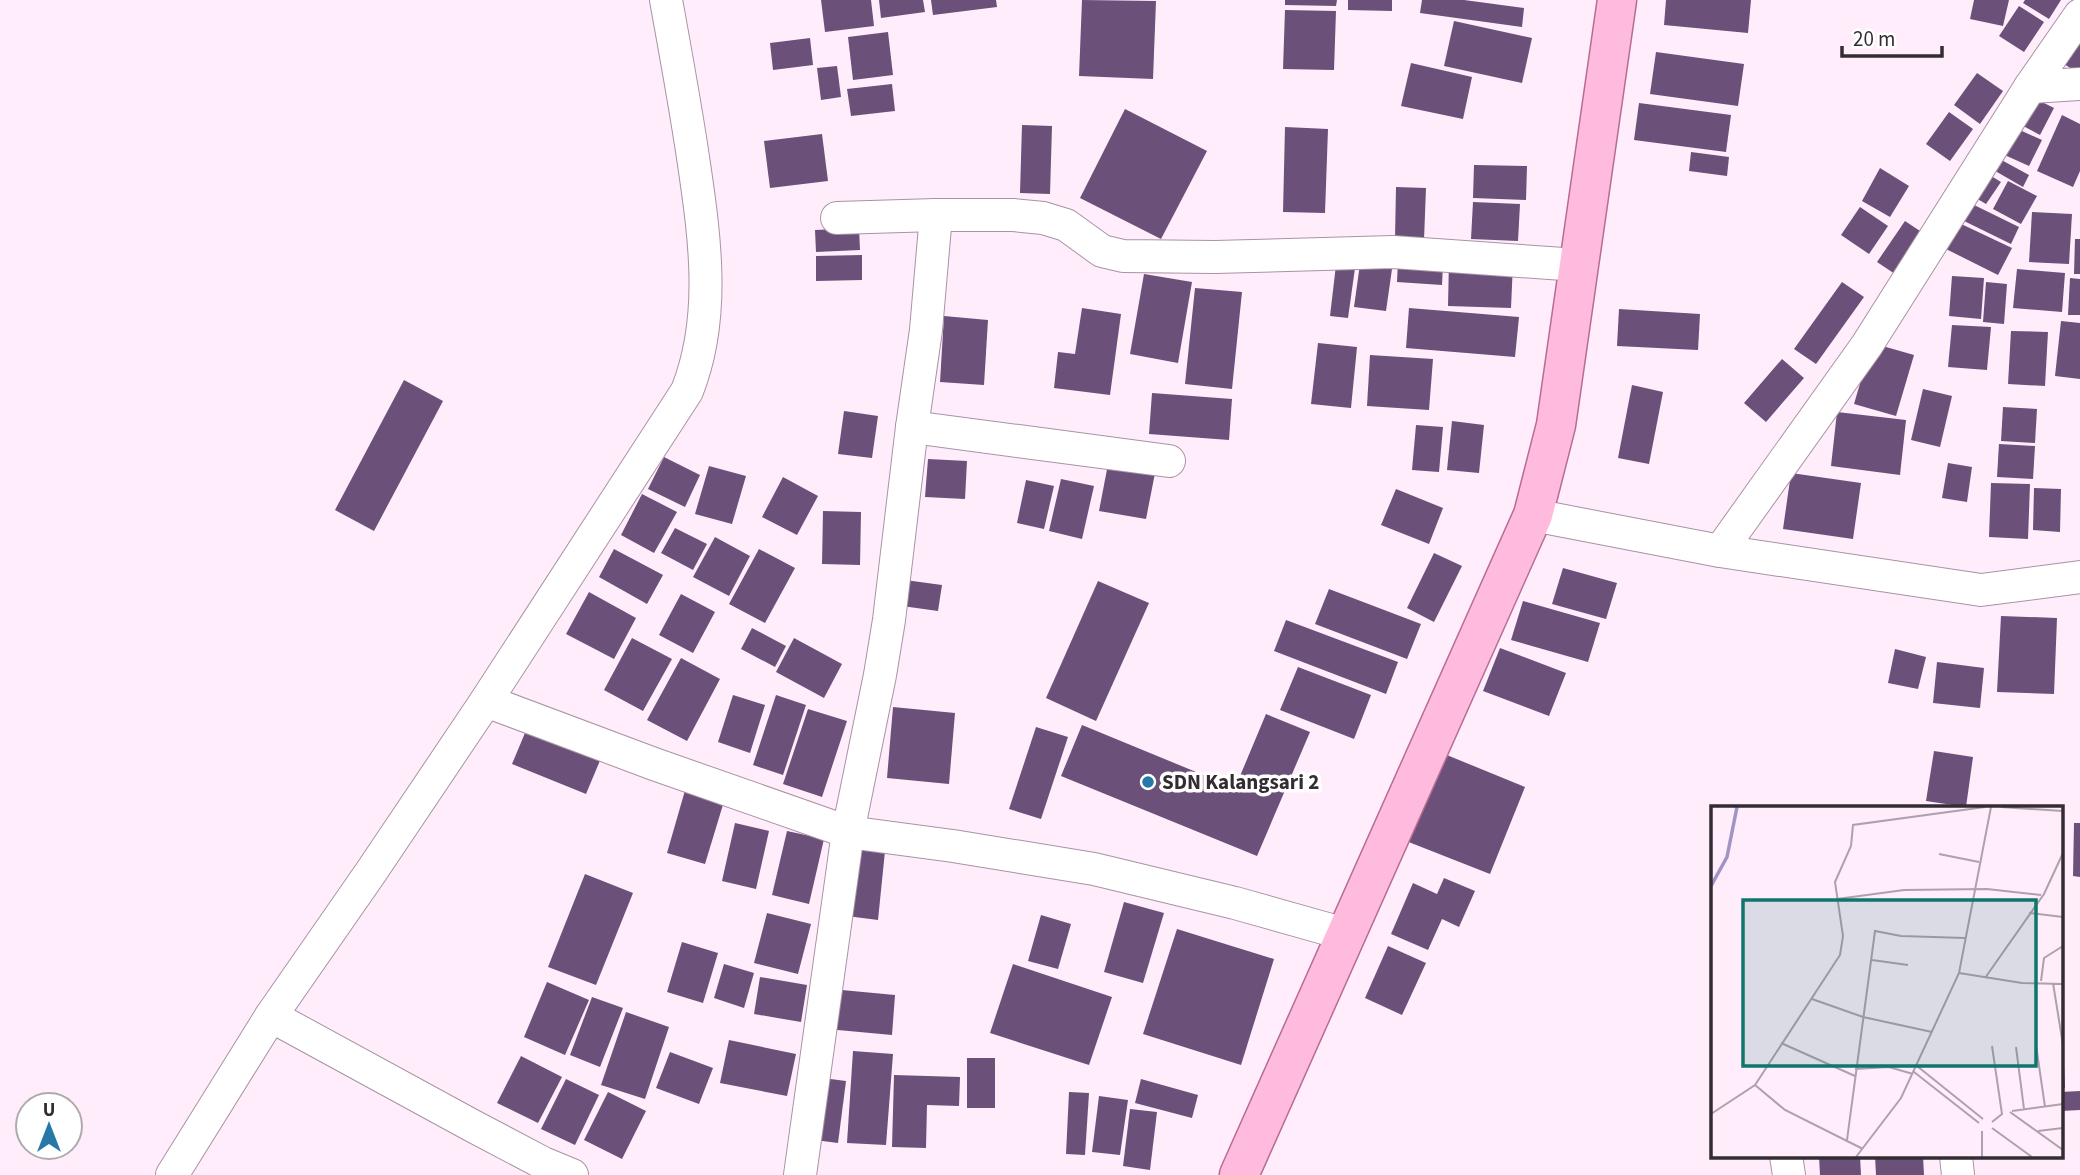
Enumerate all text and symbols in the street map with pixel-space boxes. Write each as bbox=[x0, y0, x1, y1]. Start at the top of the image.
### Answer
scale bar bbox=[1842, 14, 1942, 58]
text: 20 m bbox=[1853, 24, 1895, 54]
place label: SDN Kalangsari 2 bbox=[1162, 767, 1319, 797]
marker: SDN Kalangsari 2 bbox=[1140, 774, 1156, 790]
inset map bbox=[1711, 806, 2062, 1158]
north arrow bbox=[14, 1091, 84, 1161]
text: U bbox=[43, 1097, 55, 1124]

